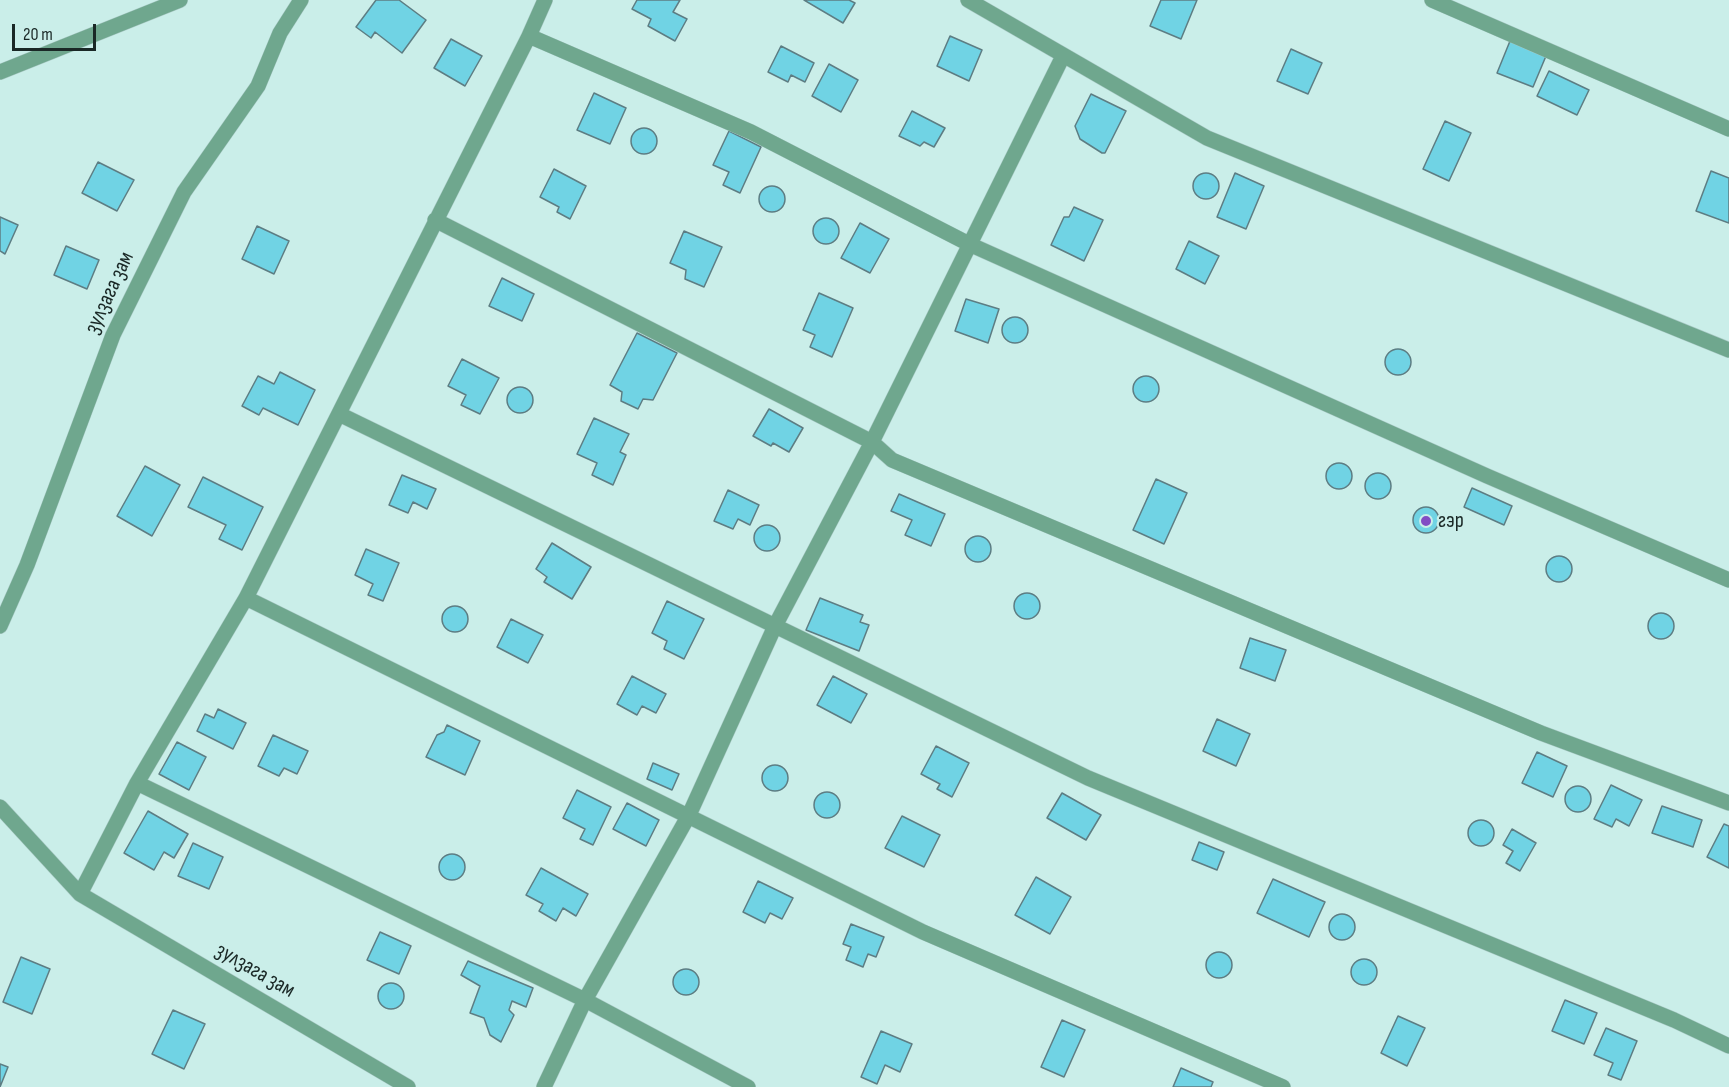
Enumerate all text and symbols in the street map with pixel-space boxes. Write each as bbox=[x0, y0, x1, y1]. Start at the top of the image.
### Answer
scale bar bbox=[15, 12, 99, 50]
text: 20 m bbox=[23, 24, 53, 45]
street label: зулзага зам bbox=[80, 248, 140, 338]
place label: гэр bbox=[1438, 508, 1464, 534]
marker: гэр bbox=[1419, 514, 1433, 528]
street label: зулзага зам bbox=[211, 938, 299, 1004]

